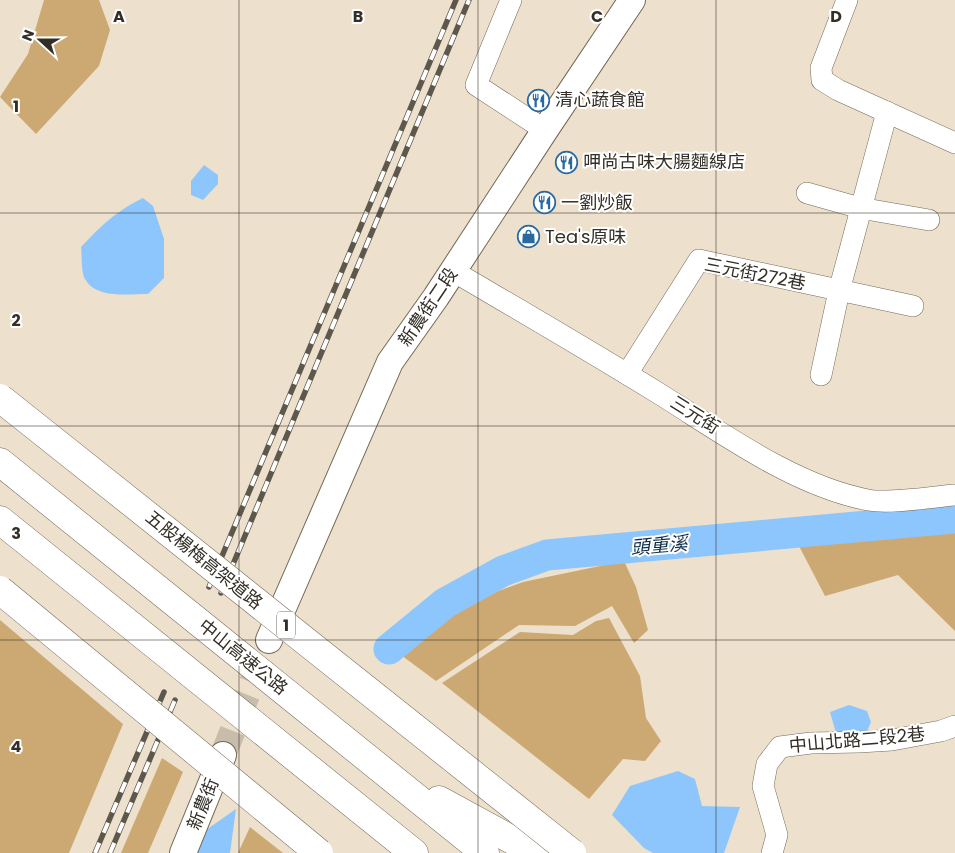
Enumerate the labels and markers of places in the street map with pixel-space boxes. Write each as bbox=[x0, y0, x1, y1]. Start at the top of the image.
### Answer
place label: 清心蔬食館 bbox=[555, 87, 645, 112]
restaurant icon: 清心蔬食館 bbox=[527, 88, 551, 112]
place label: 呷尚古味大腸麵線店 bbox=[583, 149, 745, 174]
restaurant icon: 呷尚古味大腸麵線店 bbox=[555, 150, 579, 174]
place label: 一劉炒飯 bbox=[561, 190, 633, 215]
restaurant icon: 一劉炒飯 bbox=[533, 191, 557, 215]
place label: Tea's原味 bbox=[545, 224, 626, 249]
shop icon: Tea's原味 bbox=[517, 225, 541, 249]

